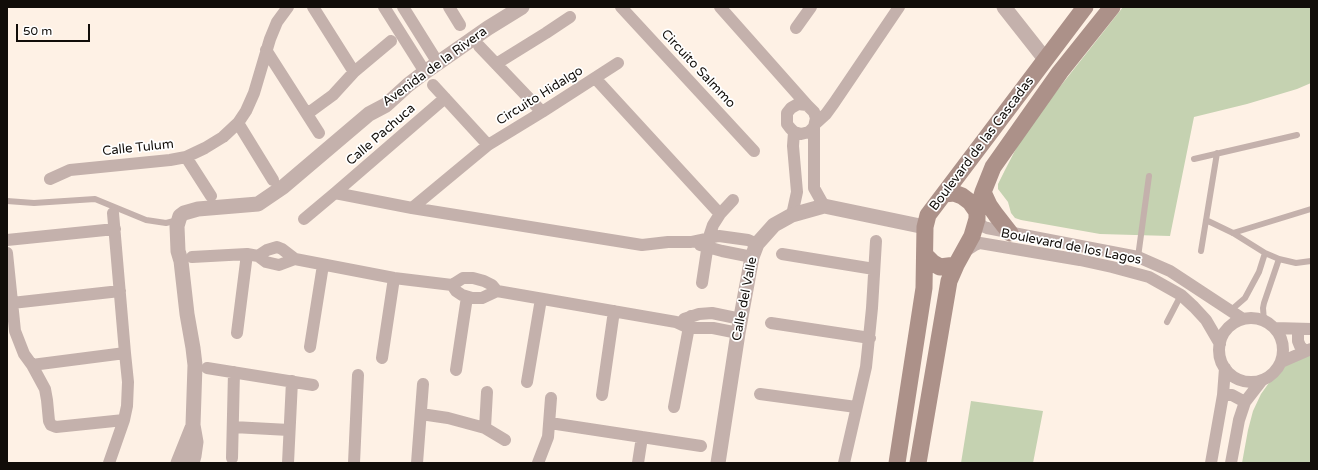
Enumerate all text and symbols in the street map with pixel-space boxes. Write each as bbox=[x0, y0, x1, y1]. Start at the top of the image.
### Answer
scale bar bbox=[18, 16, 92, 42]
text: 50 m bbox=[23, 24, 52, 38]
street label: Avenida de la Rivera bbox=[380, 24, 490, 110]
street label: Circuito Salmmo bbox=[658, 27, 738, 111]
street label: Circuito Hidalgo bbox=[494, 63, 586, 129]
street label: Boulevard de las Cascadas bbox=[927, 74, 1037, 214]
street label: Calle Pachuca bbox=[343, 101, 419, 169]
street label: Calle Tulum bbox=[102, 136, 174, 160]
street label: Boulevard de los Lagos bbox=[1000, 226, 1142, 268]
street label: Calle del Valle bbox=[729, 256, 761, 342]

